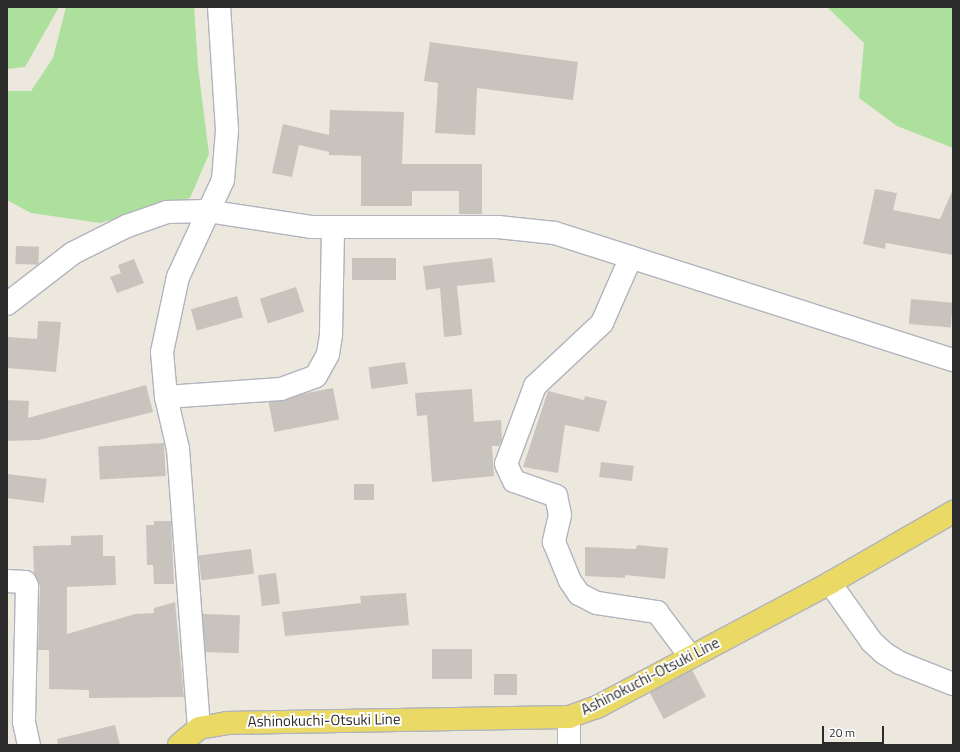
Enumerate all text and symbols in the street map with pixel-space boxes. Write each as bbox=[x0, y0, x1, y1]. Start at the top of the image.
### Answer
street label: Ashinokuchi-Otsuki Line bbox=[578, 633, 722, 719]
street label: Ashinokuchi-Otsuki Line bbox=[247, 710, 401, 730]
scale bar bbox=[824, 718, 886, 744]
text: 20 m bbox=[829, 723, 855, 742]

